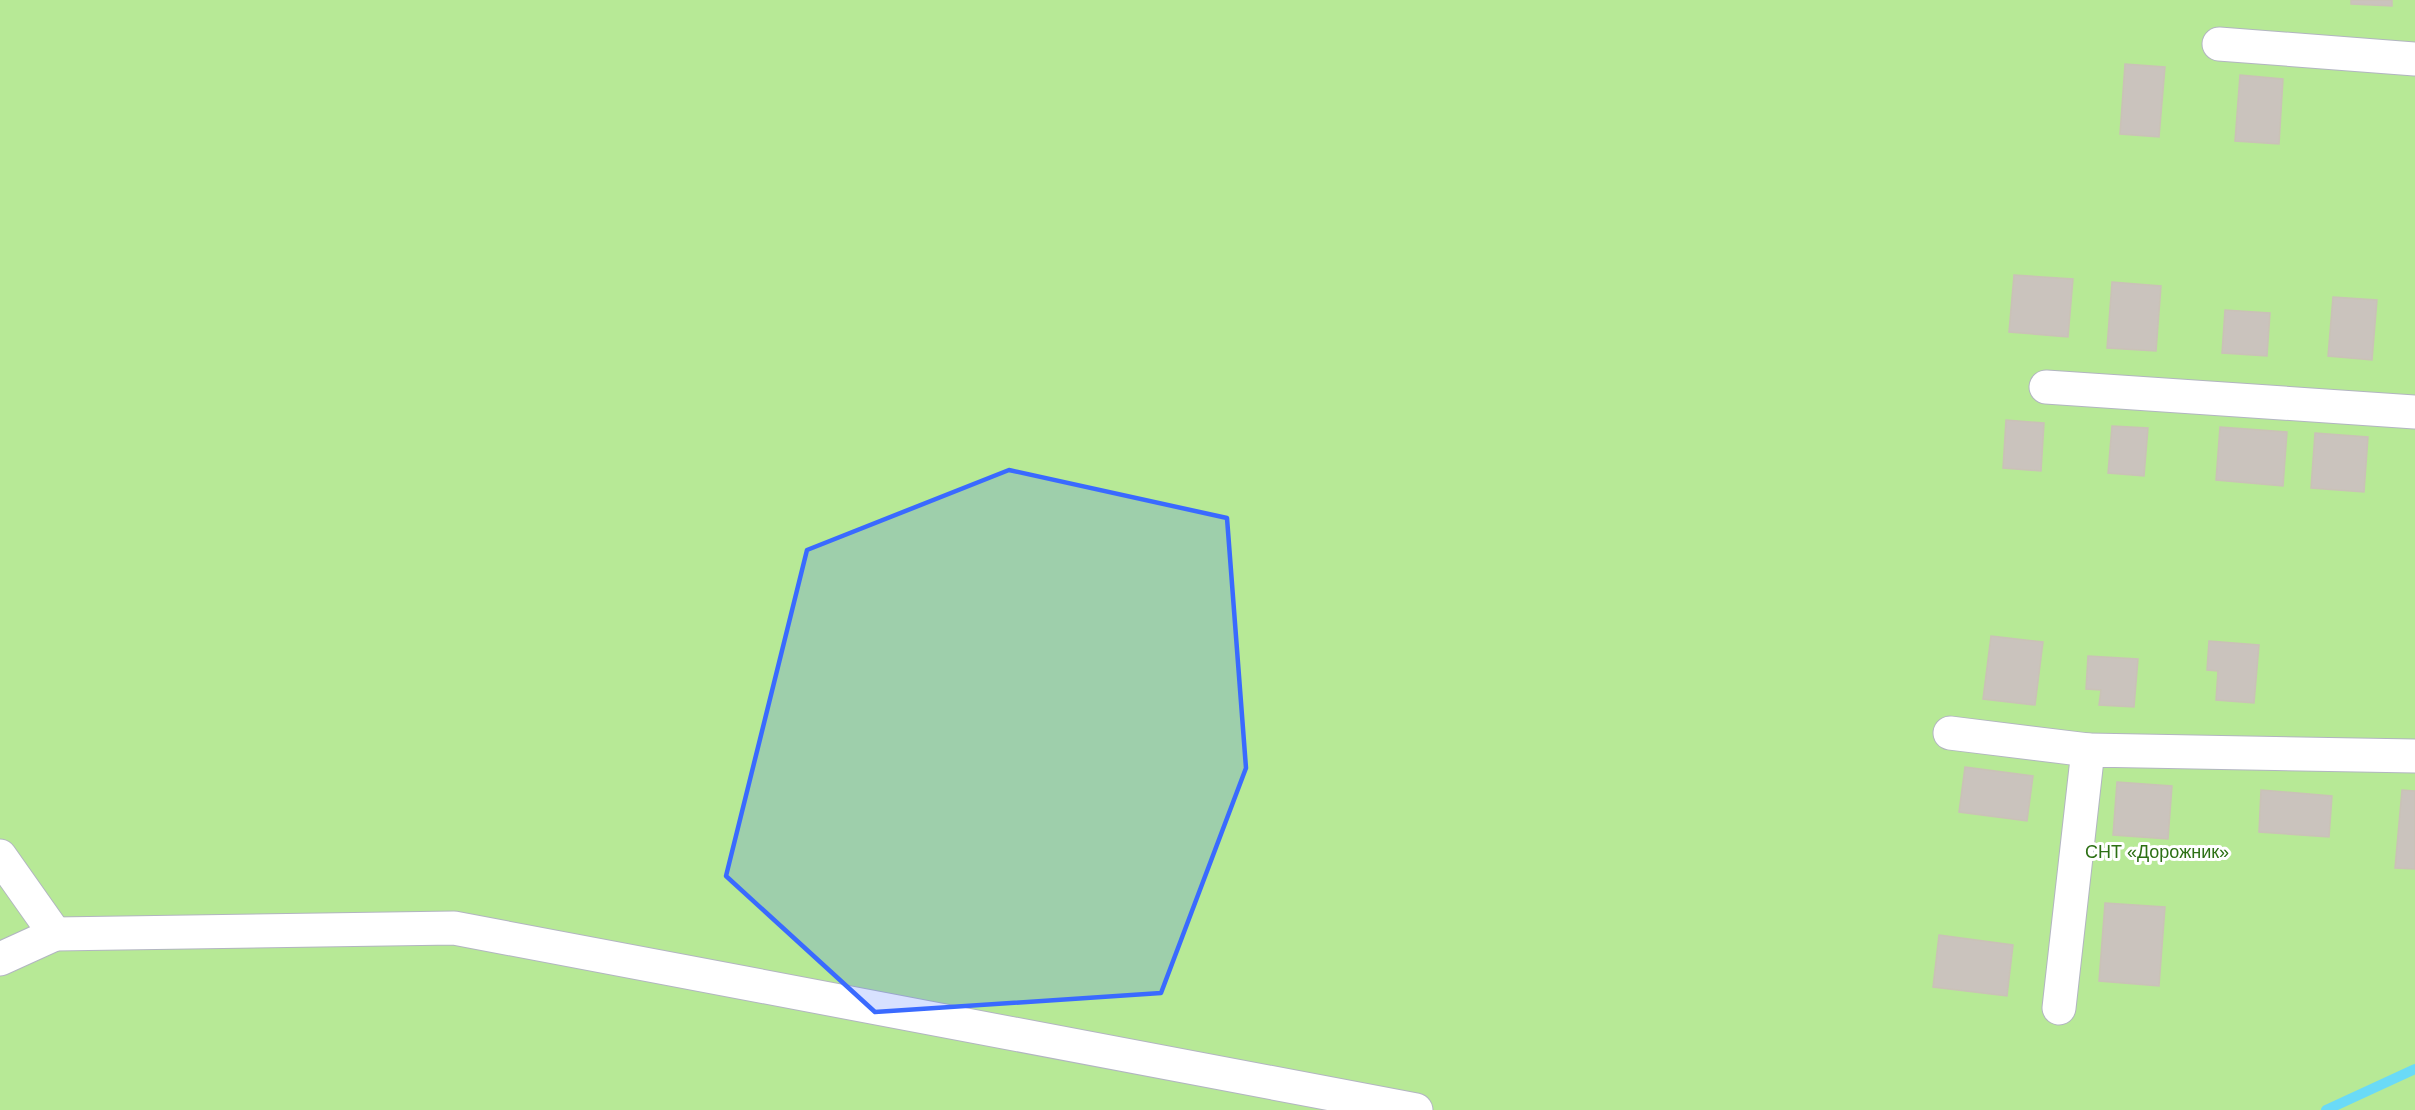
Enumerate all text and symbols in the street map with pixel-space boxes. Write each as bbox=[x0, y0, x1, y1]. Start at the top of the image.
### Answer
park label: СНТ «Дорожник» bbox=[2085, 842, 2229, 862]

